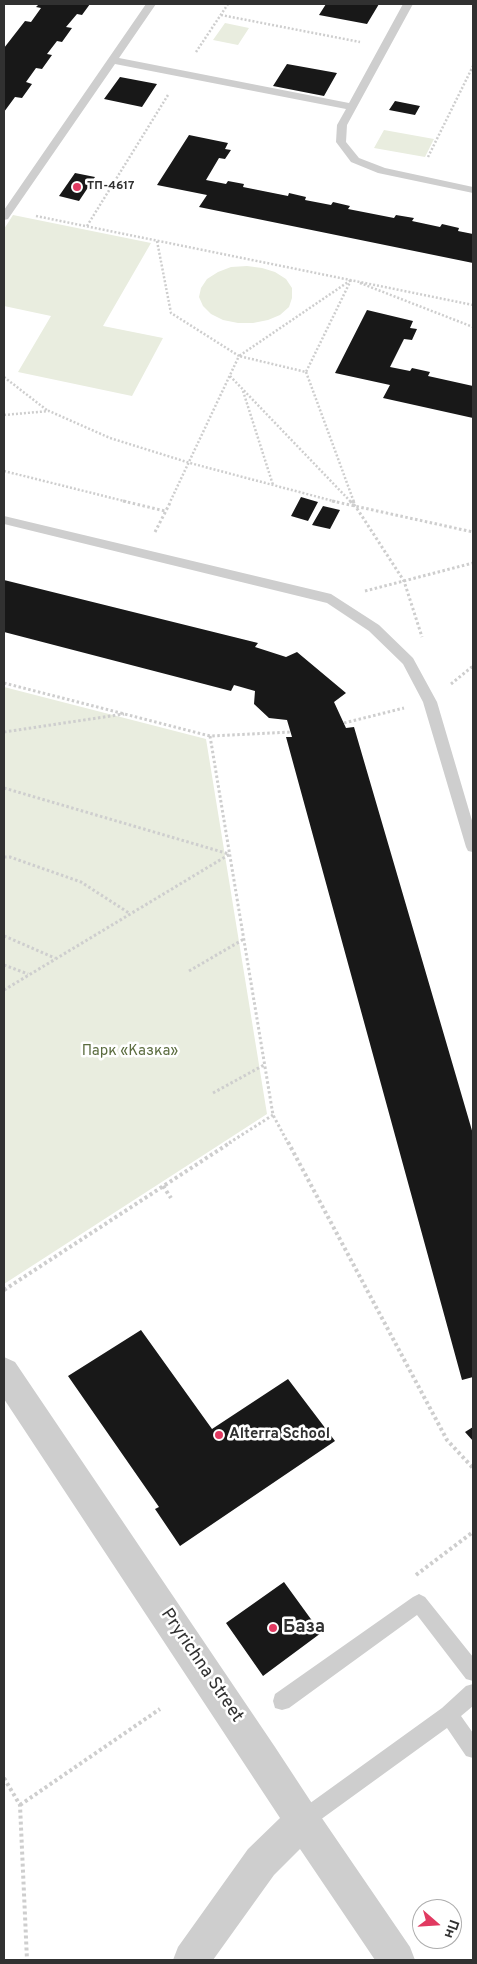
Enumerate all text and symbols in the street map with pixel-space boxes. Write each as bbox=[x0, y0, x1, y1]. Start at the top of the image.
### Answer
place label: ТП-4617 bbox=[87, 180, 135, 194]
marker: ТП-4617 bbox=[71, 181, 83, 193]
park label: Парк «Казка» bbox=[82, 1043, 178, 1061]
place label: Alterra School bbox=[229, 1426, 330, 1444]
marker: Alterra School bbox=[213, 1429, 225, 1441]
street label: Pryrichna Street bbox=[155, 1605, 247, 1727]
place label: База bbox=[283, 1617, 325, 1639]
marker: База bbox=[267, 1622, 279, 1634]
north arrow bbox=[412, 1899, 462, 1949]
text: Пн bbox=[440, 1917, 462, 1940]

